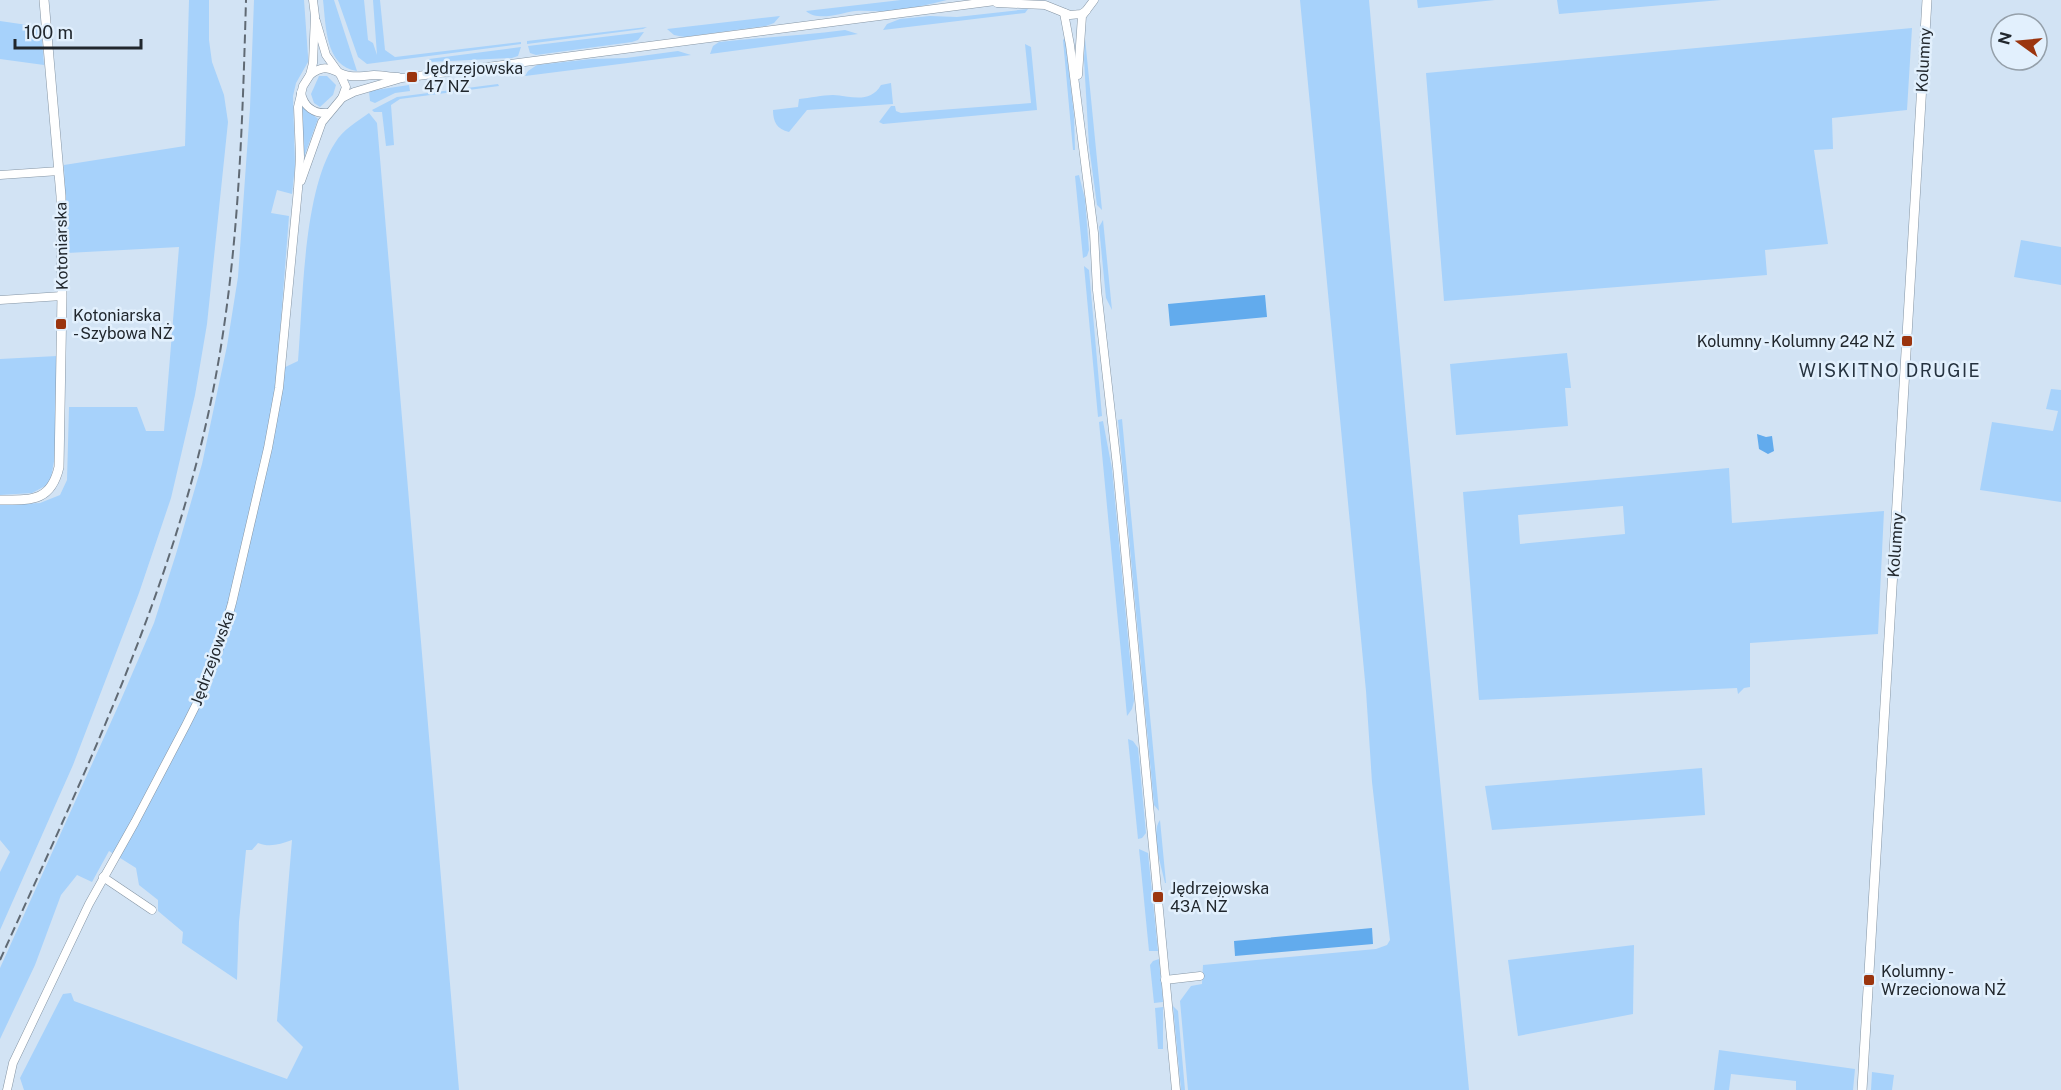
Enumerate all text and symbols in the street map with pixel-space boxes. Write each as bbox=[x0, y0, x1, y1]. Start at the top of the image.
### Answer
scale bar bbox=[15, 12, 141, 50]
north arrow bbox=[1989, 12, 2049, 72]
text: 100 m bbox=[24, 22, 73, 43]
street label: Kolumny bbox=[1912, 27, 1935, 93]
text: N bbox=[1994, 30, 2016, 47]
place label: Jędrzejowska 47 NŻ bbox=[424, 59, 523, 96]
marker: Jędrzejowska 47 NŻ bbox=[405, 70, 419, 84]
street label: Kotoniarska bbox=[51, 202, 72, 290]
place label: Kotoniarska - Szybowa NŻ bbox=[73, 306, 173, 343]
marker: Kotoniarska - Szybowa NŻ bbox=[54, 317, 68, 331]
place label: Kolumny - Kolumny 242 NŻ bbox=[1697, 331, 1895, 351]
marker: Kolumny - Kolumny 242 NŻ bbox=[1900, 334, 1914, 348]
district label: WISKITNO DRUGIE bbox=[1799, 360, 1981, 381]
street label: Kolumny bbox=[1884, 512, 1907, 578]
street label: Jędrzejowska bbox=[187, 608, 238, 708]
place label: Jędrzejowska 43A NŻ bbox=[1170, 879, 1269, 916]
marker: Jędrzejowska 43A NŻ bbox=[1151, 890, 1165, 904]
place label: Kolumny - Wrzecionowa NŻ bbox=[1881, 962, 2006, 999]
marker: Kolumny - Wrzecionowa NŻ bbox=[1862, 973, 1876, 987]

